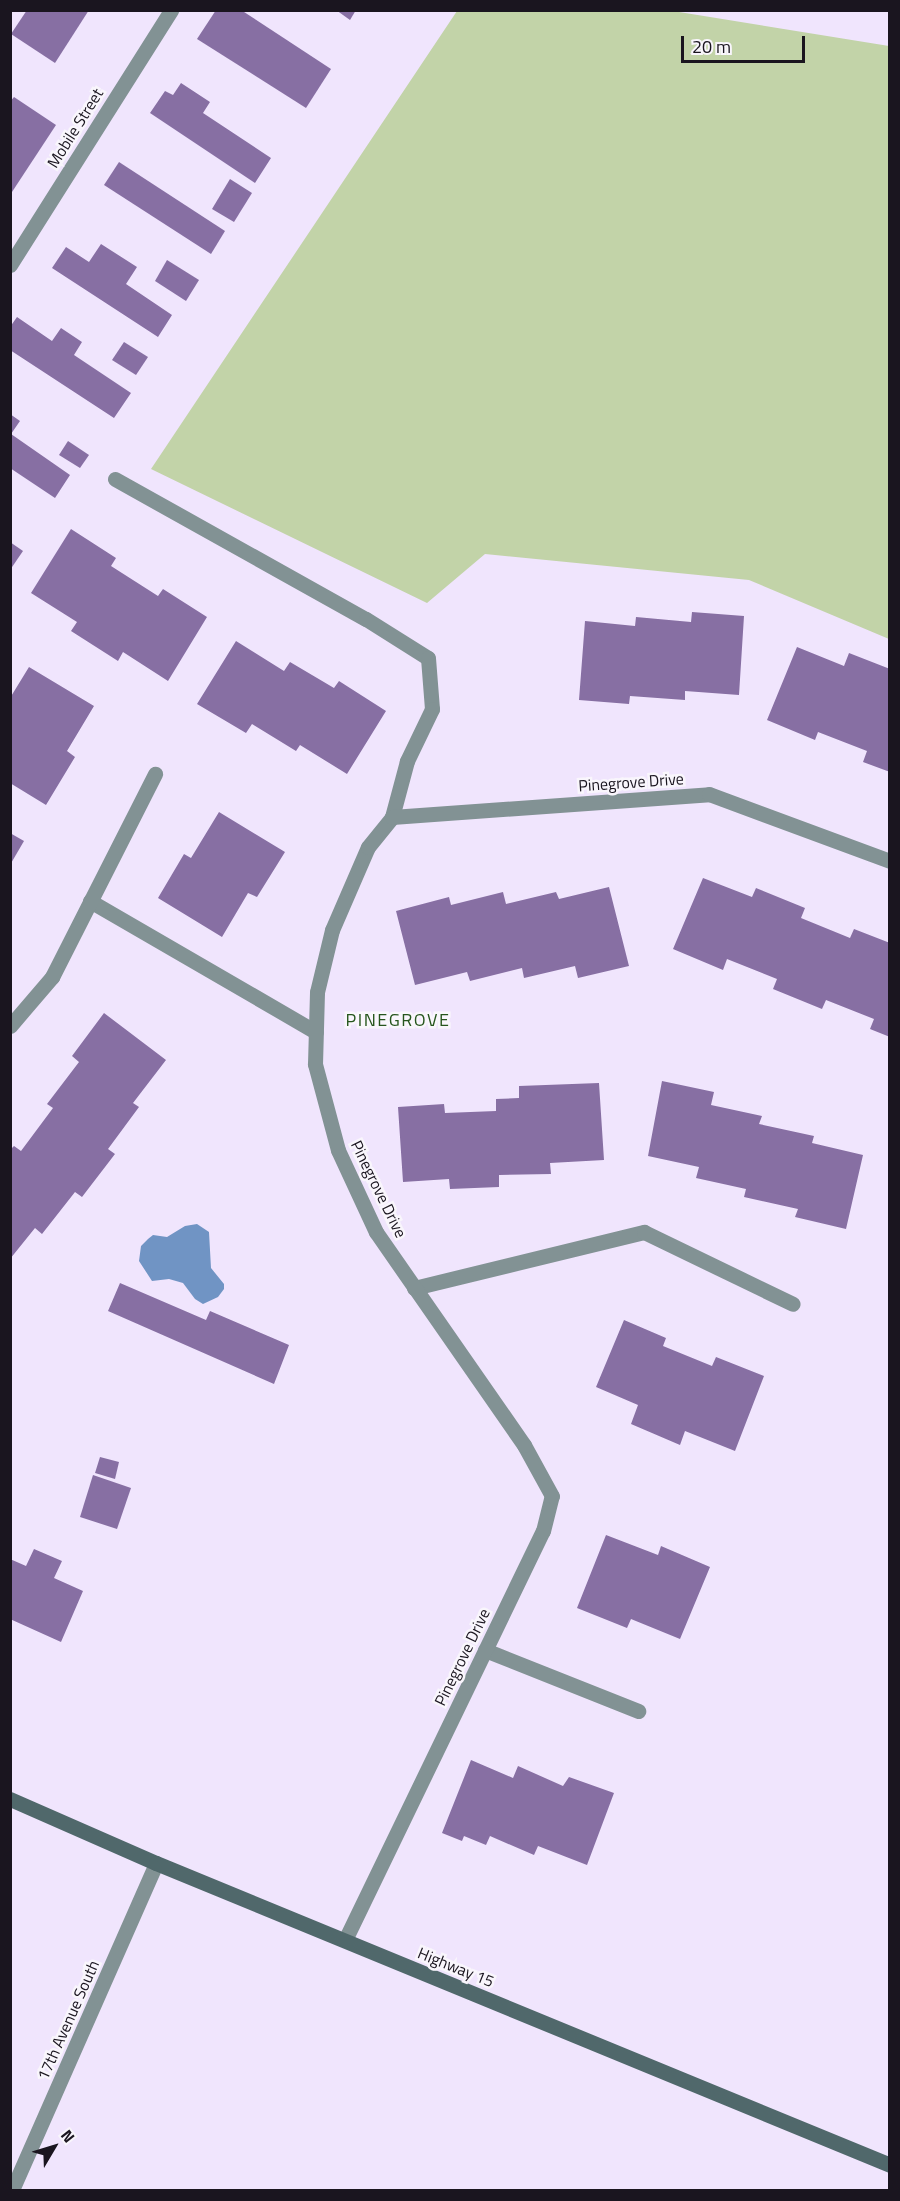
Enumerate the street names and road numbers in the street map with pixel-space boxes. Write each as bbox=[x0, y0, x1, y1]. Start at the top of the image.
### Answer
street label: Mobile Street bbox=[43, 85, 107, 171]
street label: Pinegrove Drive bbox=[578, 769, 684, 795]
street label: Pinegrove Drive bbox=[347, 1137, 411, 1241]
street label: Pinegrove Drive bbox=[430, 1605, 494, 1709]
street label: Highway 15 bbox=[415, 1943, 497, 1991]
street label: 17th Avenue South bbox=[33, 1957, 103, 2083]

